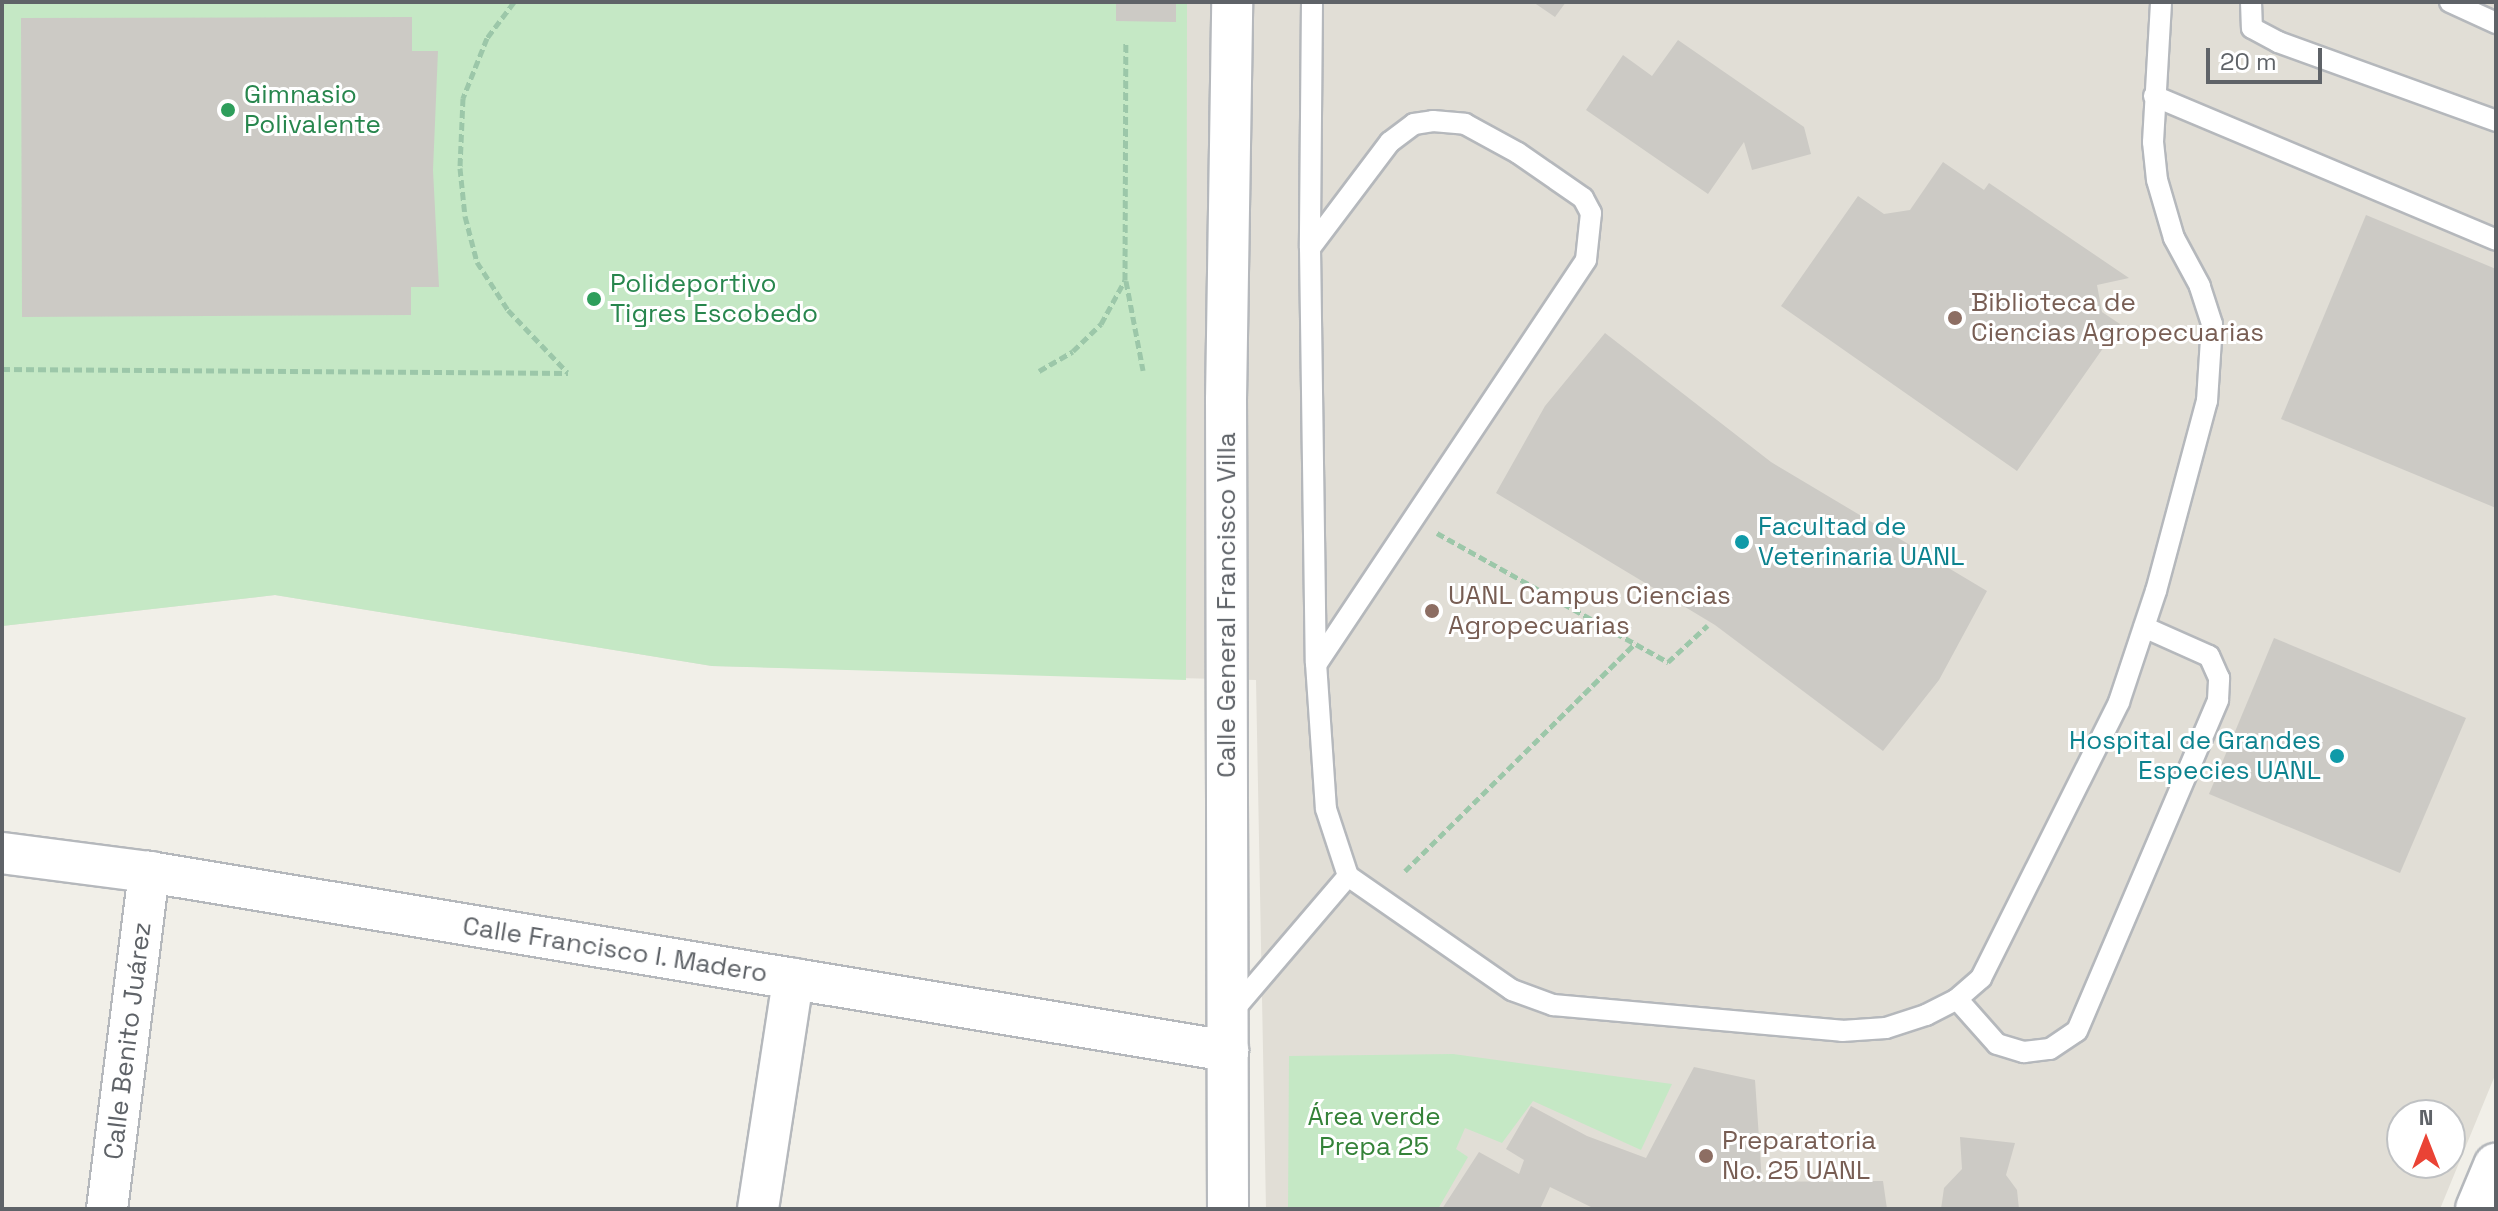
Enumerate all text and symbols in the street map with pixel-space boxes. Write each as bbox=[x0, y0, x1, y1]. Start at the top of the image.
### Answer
scale bar bbox=[2210, 32, 2326, 82]
text: 20 m bbox=[2220, 46, 2277, 77]
place label: Gimnasio Polivalente bbox=[244, 79, 381, 140]
marker: Gimnasio Polivalente bbox=[219, 101, 237, 119]
place label: Polideportivo Tigres Escobedo bbox=[610, 268, 818, 330]
place label: Biblioteca de Ciencias Agropecuarias bbox=[1971, 287, 2264, 348]
marker: Polideportivo Tigres Escobedo bbox=[585, 290, 603, 308]
marker: Biblioteca de Ciencias Agropecuarias bbox=[1946, 309, 1964, 327]
street label: Calle General Francisco Villa bbox=[1211, 432, 1243, 778]
place label: Facultad de Veterinaria UANL bbox=[1758, 511, 1965, 572]
marker: Facultad de Veterinaria UANL bbox=[1733, 533, 1751, 551]
place label: UANL Campus Ciencias Agropecuarias bbox=[1448, 580, 1731, 642]
marker: UANL Campus Ciencias Agropecuarias bbox=[1423, 602, 1441, 620]
place label: Hospital de Grandes Especies UANL bbox=[2069, 725, 2321, 786]
marker: Hospital de Grandes Especies UANL bbox=[2328, 747, 2346, 765]
street label: Calle Francisco I. Madero bbox=[460, 910, 770, 990]
street label: Calle Benito Juárez bbox=[98, 920, 158, 1162]
north arrow bbox=[2386, 1099, 2466, 1179]
park label: Área verde Prepa 25 bbox=[1307, 1101, 1441, 1162]
text: N bbox=[2419, 1103, 2433, 1131]
place label: Preparatoria No. 25 UANL bbox=[1722, 1125, 1876, 1186]
marker: Preparatoria No. 25 UANL bbox=[1697, 1147, 1715, 1165]

